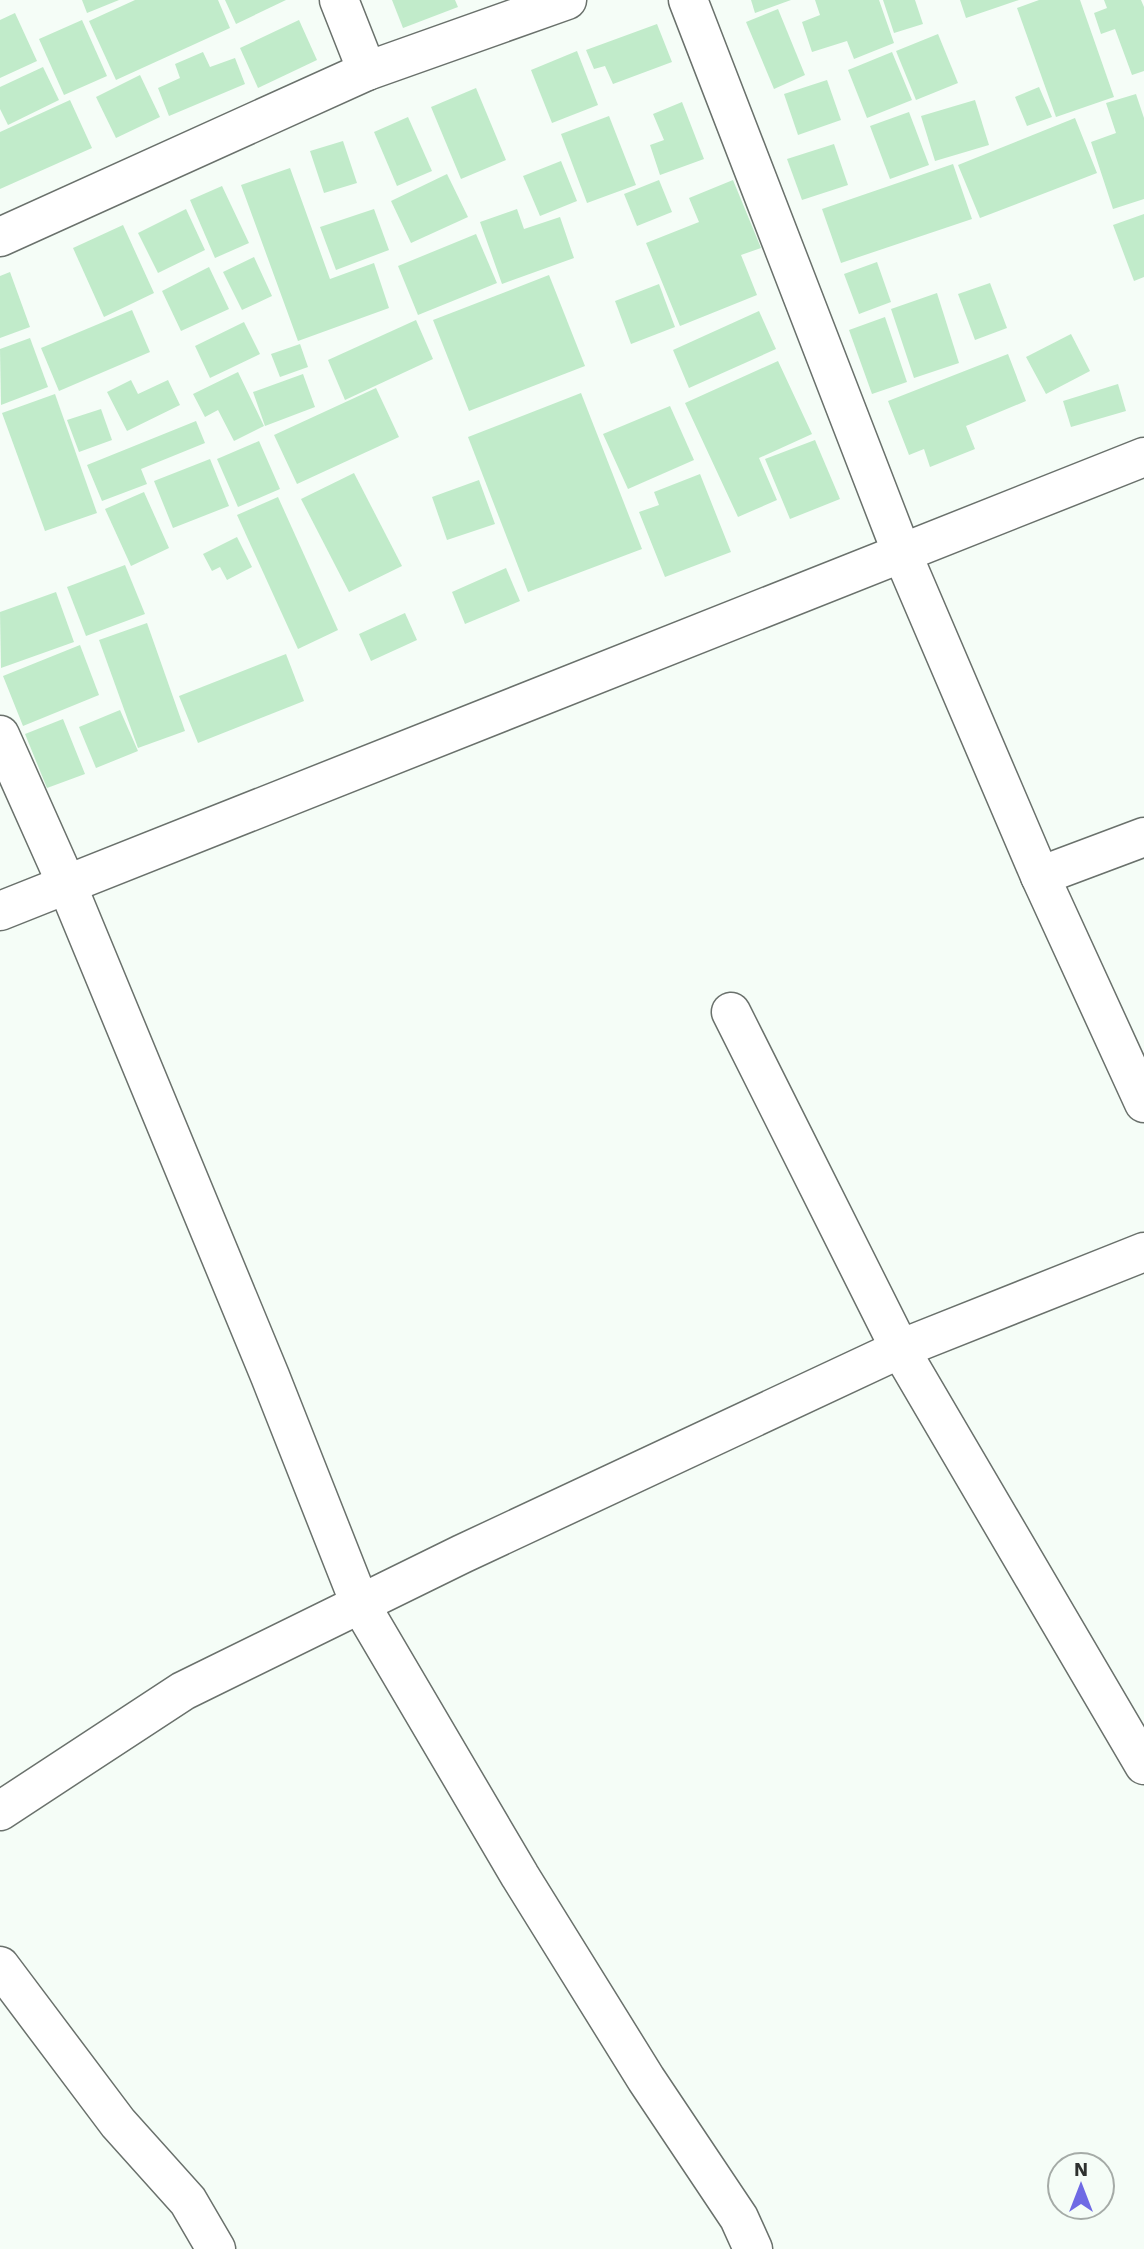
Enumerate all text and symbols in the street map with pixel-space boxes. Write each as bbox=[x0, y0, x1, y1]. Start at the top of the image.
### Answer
north arrow bbox=[1046, 2151, 1116, 2221]
text: N bbox=[1074, 2158, 1088, 2181]

